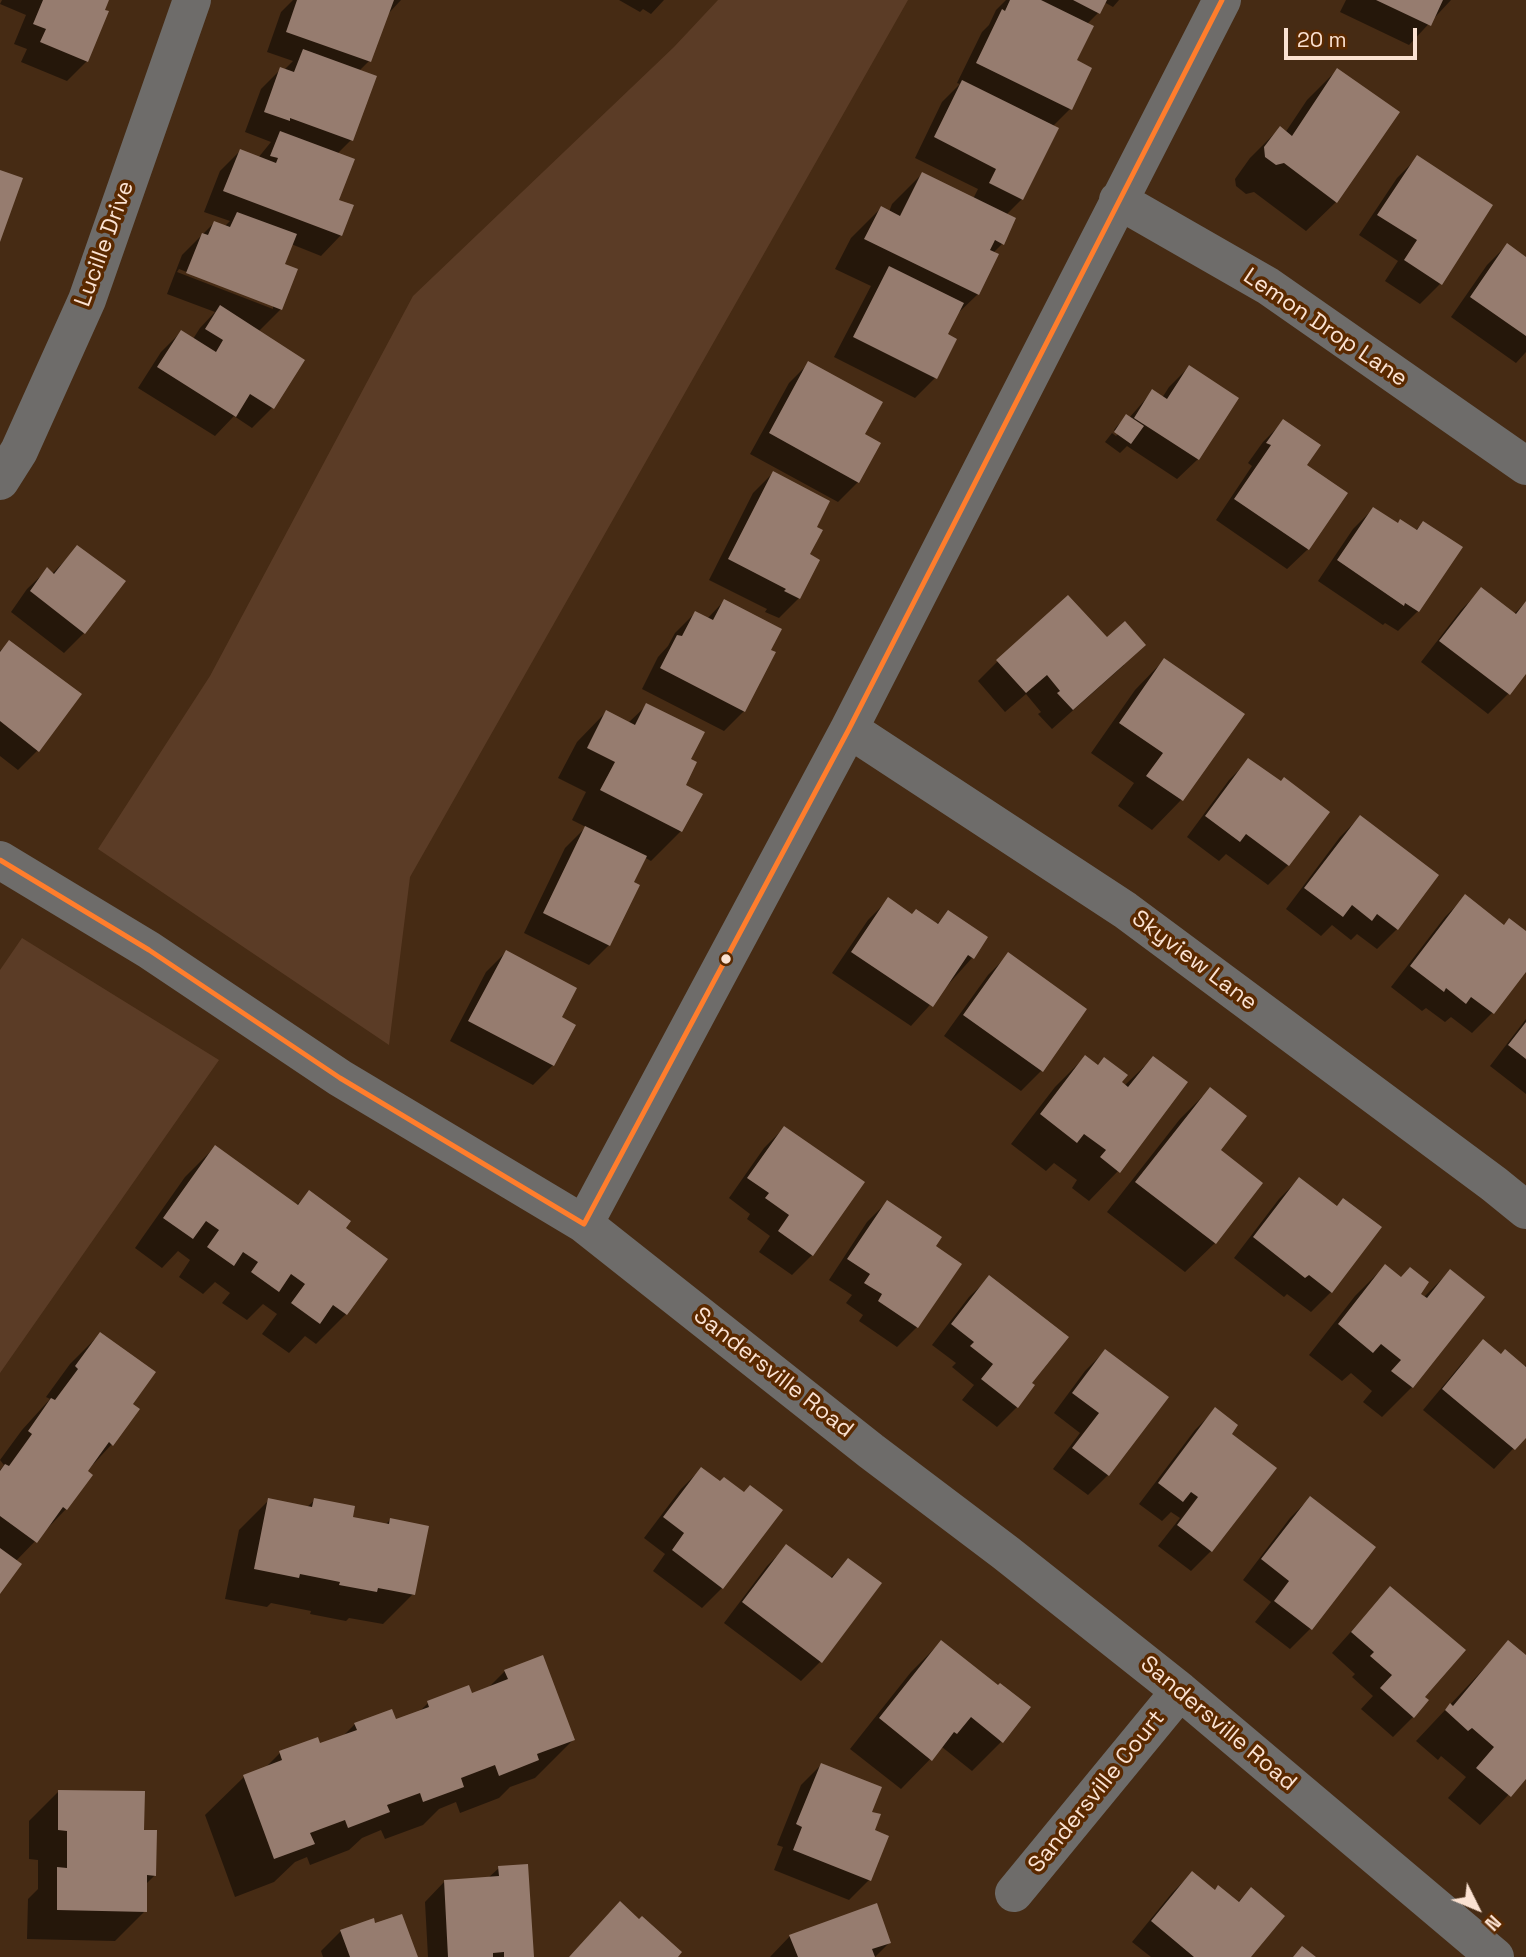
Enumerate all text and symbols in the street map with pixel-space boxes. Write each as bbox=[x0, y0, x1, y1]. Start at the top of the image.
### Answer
scale bar bbox=[1288, 14, 1421, 58]
text: 20 m bbox=[1297, 26, 1347, 53]
street label: Lucille Drive bbox=[69, 177, 141, 311]
street label: Lemon Drop Lane bbox=[1238, 263, 1412, 393]
street label: Skyview Lane bbox=[1126, 905, 1262, 1017]
unlabelled marker bbox=[719, 952, 733, 966]
street label: Sandersville Road bbox=[688, 1302, 858, 1444]
street label: Sandersville Road bbox=[1134, 1651, 1302, 1797]
street label: Sandersville Court bbox=[1023, 1705, 1171, 1879]
north arrow bbox=[1442, 1873, 1512, 1943]
text: N bbox=[1479, 1909, 1506, 1936]

